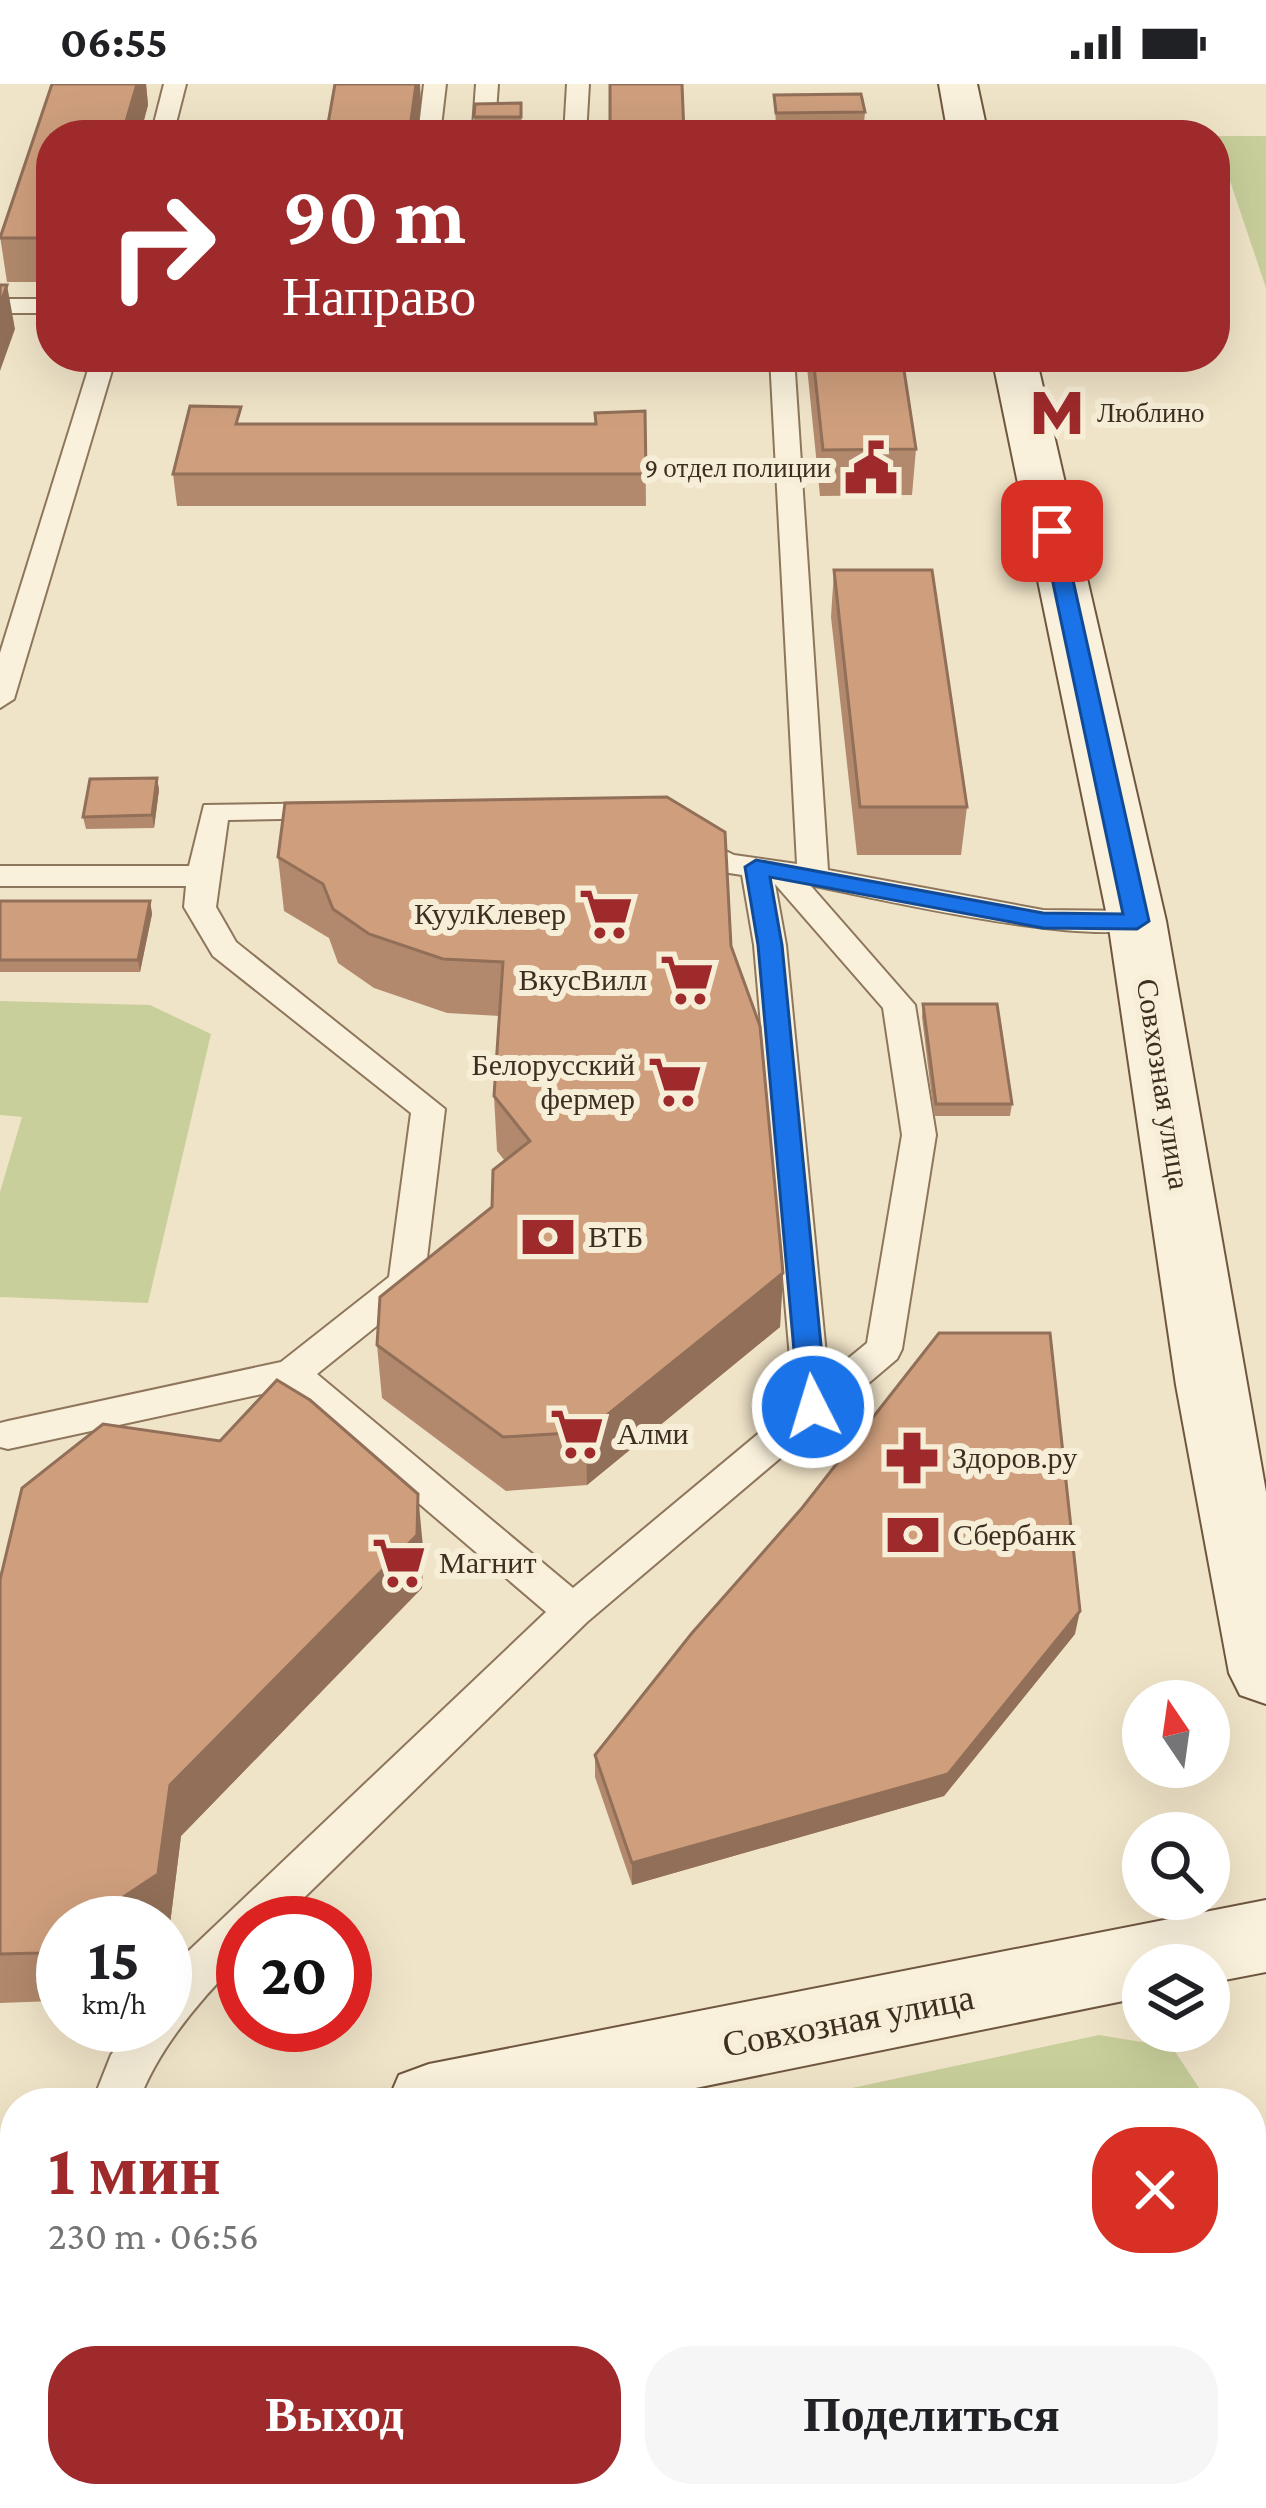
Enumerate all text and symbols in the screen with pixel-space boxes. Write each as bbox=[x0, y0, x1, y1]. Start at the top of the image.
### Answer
text: 06:55 bbox=[60, 17, 168, 67]
icon: right bbox=[84, 168, 240, 324]
text: 90 m bbox=[282, 168, 466, 261]
text: Направо bbox=[282, 267, 476, 327]
metro station icon: Люблино bbox=[1028, 384, 1086, 442]
place label: Люблино bbox=[1097, 398, 1204, 428]
public building icon: 9 отдел полиции bbox=[842, 439, 900, 497]
place label: 9 отдел полиции bbox=[645, 453, 831, 483]
pin bbox=[1001, 480, 1103, 582]
icon: arrive bbox=[1019, 498, 1085, 564]
supermarket icon: КуулКлевер bbox=[577, 885, 635, 943]
place label: КуулКлевер bbox=[414, 897, 566, 930]
supermarket icon: ВкусВилл bbox=[658, 951, 716, 1009]
place label: ВкусВилл bbox=[519, 963, 647, 996]
street label: Совхозная улица bbox=[1131, 976, 1196, 1192]
place label: Белорусский фермер bbox=[472, 1048, 635, 1115]
supermarket icon: Белорусский фермер bbox=[646, 1053, 704, 1111]
bank icon: ВТБ bbox=[519, 1208, 577, 1266]
place label: ВТБ bbox=[588, 1220, 643, 1253]
position arrow bbox=[750, 1344, 876, 1470]
supermarket icon: Алми bbox=[548, 1405, 606, 1463]
place label: Алми bbox=[617, 1417, 689, 1450]
pharmacy icon: Здоров.ру bbox=[883, 1429, 941, 1487]
place label: Здоров.ру bbox=[952, 1441, 1077, 1474]
bank icon: Сбербанк bbox=[884, 1506, 942, 1564]
place label: Сбербанк bbox=[953, 1518, 1076, 1551]
supermarket icon: Магнит bbox=[370, 1534, 428, 1592]
place label: Магнит bbox=[439, 1546, 537, 1579]
north arrow bbox=[1122, 1680, 1230, 1788]
map controls bbox=[1122, 1680, 1230, 2052]
button: search bbox=[1122, 1812, 1230, 1920]
speed limit sign: 20 bbox=[216, 1896, 372, 2052]
text: 15 bbox=[88, 1925, 140, 1992]
button: layers bbox=[1122, 1944, 1230, 2052]
street label: Совхозная улица bbox=[719, 1977, 977, 2065]
text: km/h bbox=[82, 1987, 146, 2020]
button: close bbox=[1092, 2127, 1218, 2253]
text: 1 мин bbox=[48, 2129, 221, 2209]
text: 230 m · 06:56 bbox=[48, 2214, 259, 2257]
button: Выход bbox=[48, 2346, 621, 2484]
button: Поделиться bbox=[645, 2346, 1218, 2484]

